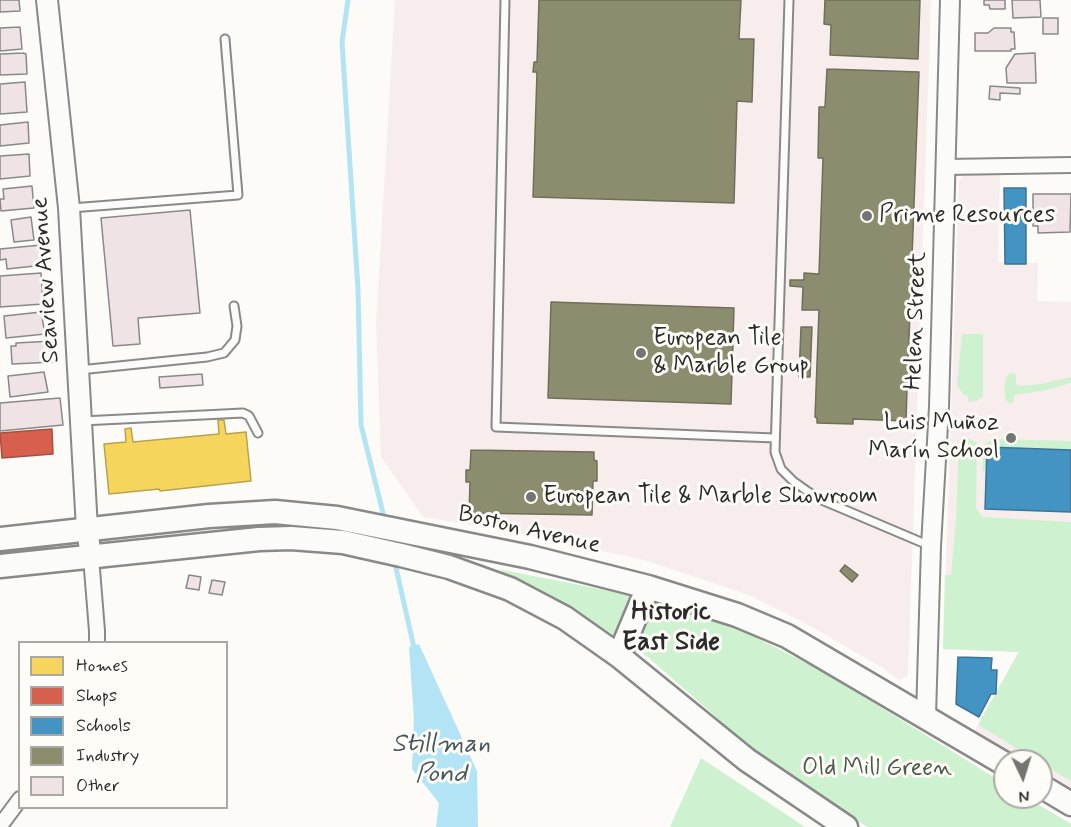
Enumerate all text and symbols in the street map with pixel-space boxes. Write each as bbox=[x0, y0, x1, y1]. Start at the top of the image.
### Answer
street label: Seaview Avenue bbox=[27, 196, 67, 364]
place label: Prime Resources bbox=[879, 202, 1055, 230]
marker: Prime Resources bbox=[860, 209, 874, 223]
street label: Helen Street bbox=[900, 251, 934, 391]
place label: European Tile & Marble Group bbox=[653, 325, 809, 381]
marker: European Tile & Marble Group bbox=[634, 346, 648, 360]
place label: Luis Muñoz Marín School bbox=[868, 410, 999, 466]
marker: Luis Muñoz Marín School bbox=[1004, 431, 1018, 445]
place label: European Tile & Marble Showroom bbox=[543, 483, 878, 511]
marker: European Tile & Marble Showroom bbox=[524, 490, 538, 504]
street label: Boston Avenue bbox=[455, 501, 603, 561]
district label: Historic East Side bbox=[622, 598, 720, 660]
legend bbox=[18, 641, 228, 809]
text: Homes bbox=[76, 654, 128, 678]
text: Shops bbox=[76, 684, 117, 708]
text: Schools bbox=[76, 714, 131, 738]
water label: Stillman Pond bbox=[392, 730, 490, 792]
text: Industry bbox=[76, 744, 139, 768]
north arrow bbox=[993, 749, 1053, 809]
park label: Old Mill Green bbox=[802, 755, 952, 783]
text: Other bbox=[76, 774, 120, 798]
text: N bbox=[1018, 785, 1030, 806]

